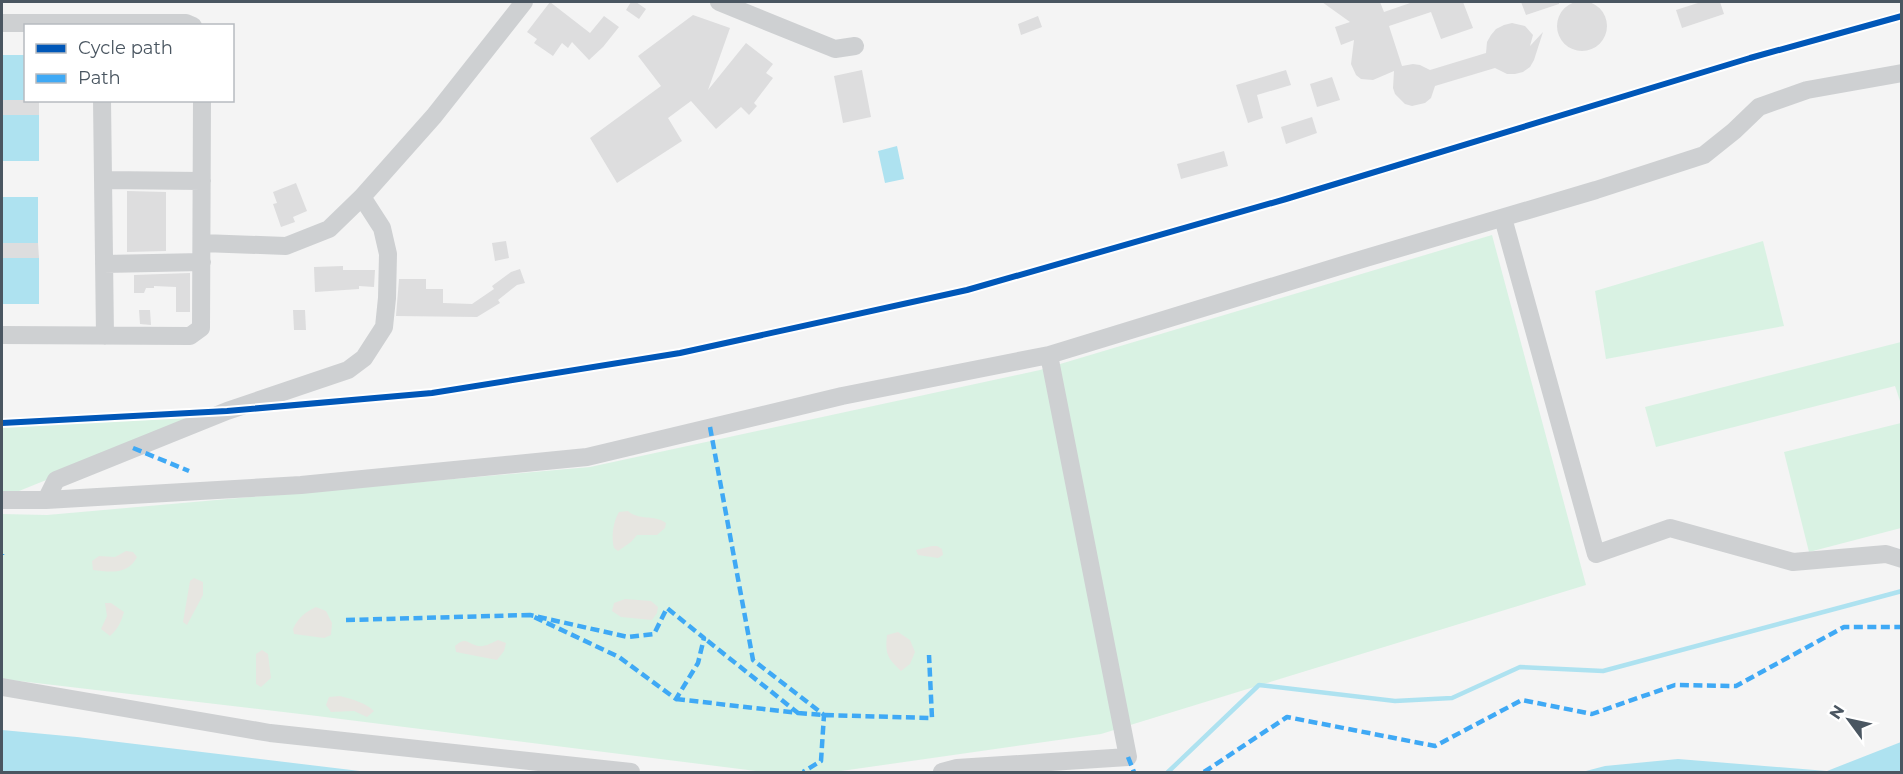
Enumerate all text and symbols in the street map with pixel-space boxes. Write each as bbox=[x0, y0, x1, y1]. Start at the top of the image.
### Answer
legend bbox=[24, 24, 234, 102]
text: Cycle path bbox=[78, 37, 173, 59]
text: Path bbox=[78, 67, 121, 89]
north arrow bbox=[1819, 690, 1879, 750]
text: N bbox=[1825, 702, 1848, 723]

